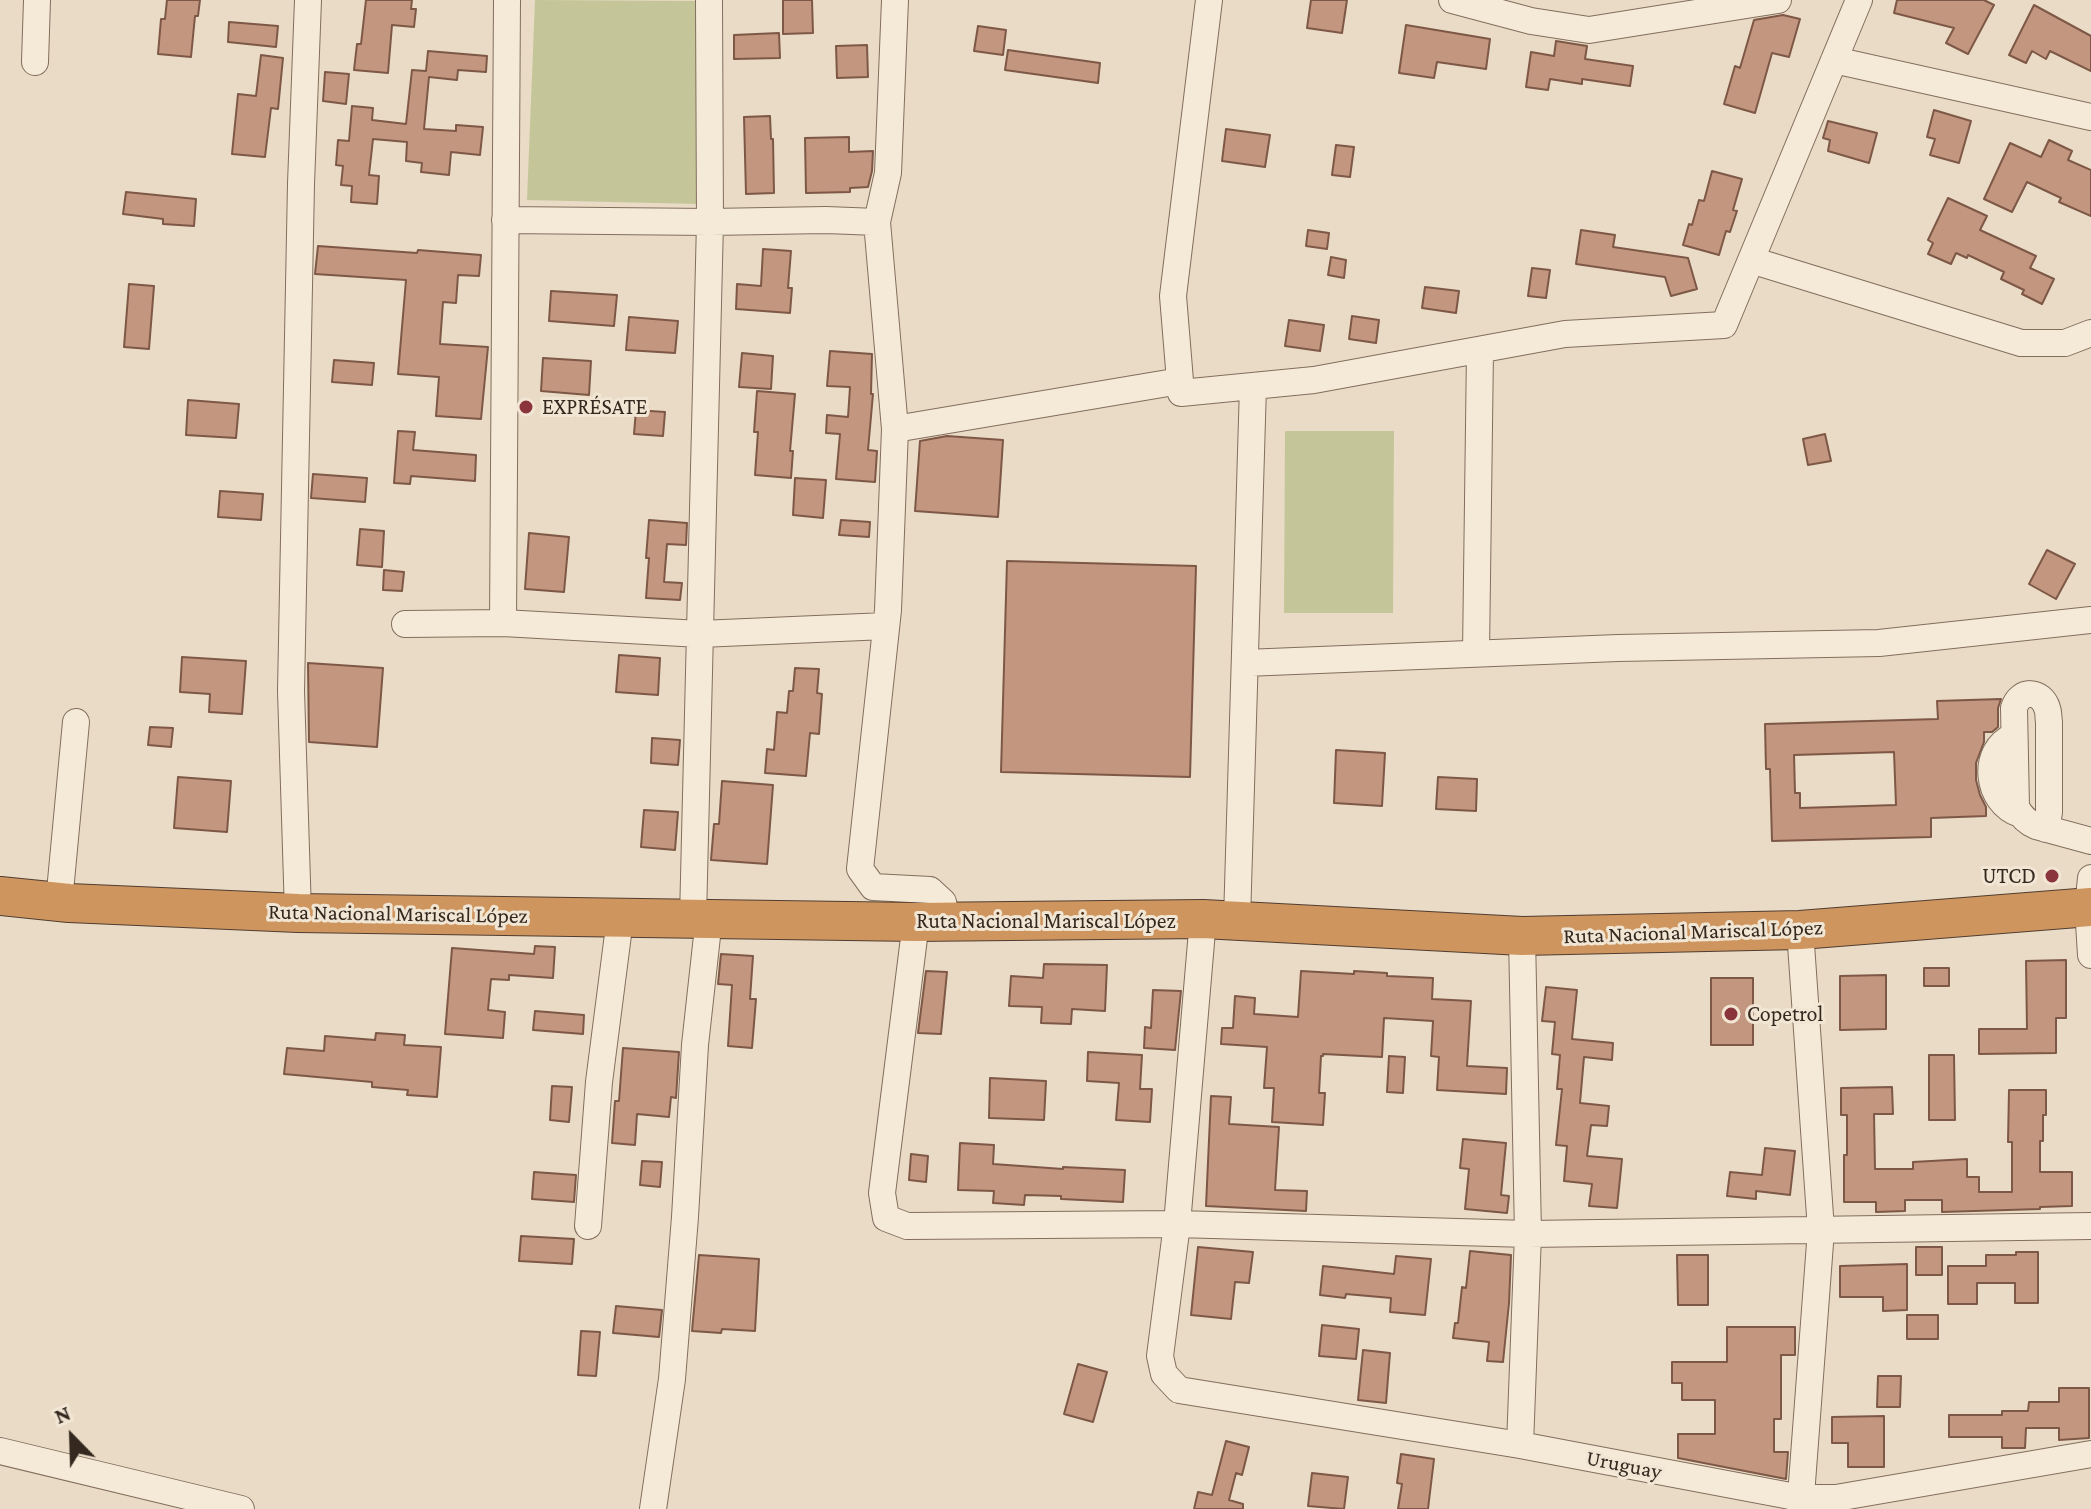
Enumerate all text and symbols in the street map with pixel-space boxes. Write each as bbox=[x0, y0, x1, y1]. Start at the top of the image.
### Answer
place label: EXPRÉSATE bbox=[542, 394, 647, 420]
marker: EXPRÉSATE bbox=[517, 398, 535, 416]
place label: UTCD bbox=[1982, 863, 2036, 889]
marker: UTCD bbox=[2043, 867, 2061, 885]
street label: Ruta Nacional Mariscal López bbox=[268, 899, 528, 929]
street label: Ruta Nacional Mariscal López bbox=[916, 908, 1176, 934]
street label: Ruta Nacional Mariscal López bbox=[1563, 914, 1823, 950]
place label: Copetrol bbox=[1747, 1001, 1823, 1027]
marker: Copetrol bbox=[1722, 1005, 1740, 1023]
north arrow bbox=[32, 1397, 112, 1477]
text: N bbox=[51, 1400, 74, 1429]
street label: Uruguay bbox=[1584, 1445, 1664, 1485]

